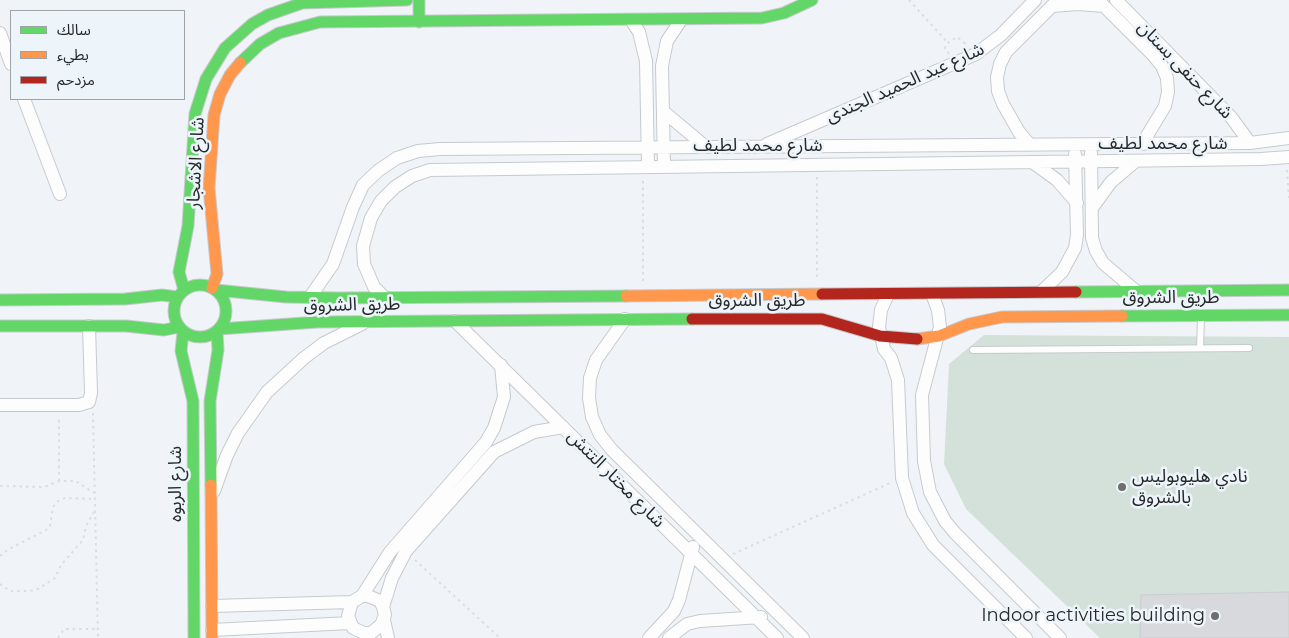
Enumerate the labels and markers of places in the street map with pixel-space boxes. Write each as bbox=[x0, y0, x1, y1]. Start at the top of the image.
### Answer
place label: نادي هليوبوليس بالشروق bbox=[1132, 466, 1248, 508]
marker: نادي هليوبوليس بالشروق bbox=[1116, 481, 1128, 493]
place label: Indoor activities building bbox=[981, 605, 1205, 627]
marker: Indoor activities building bbox=[1209, 610, 1221, 622]

